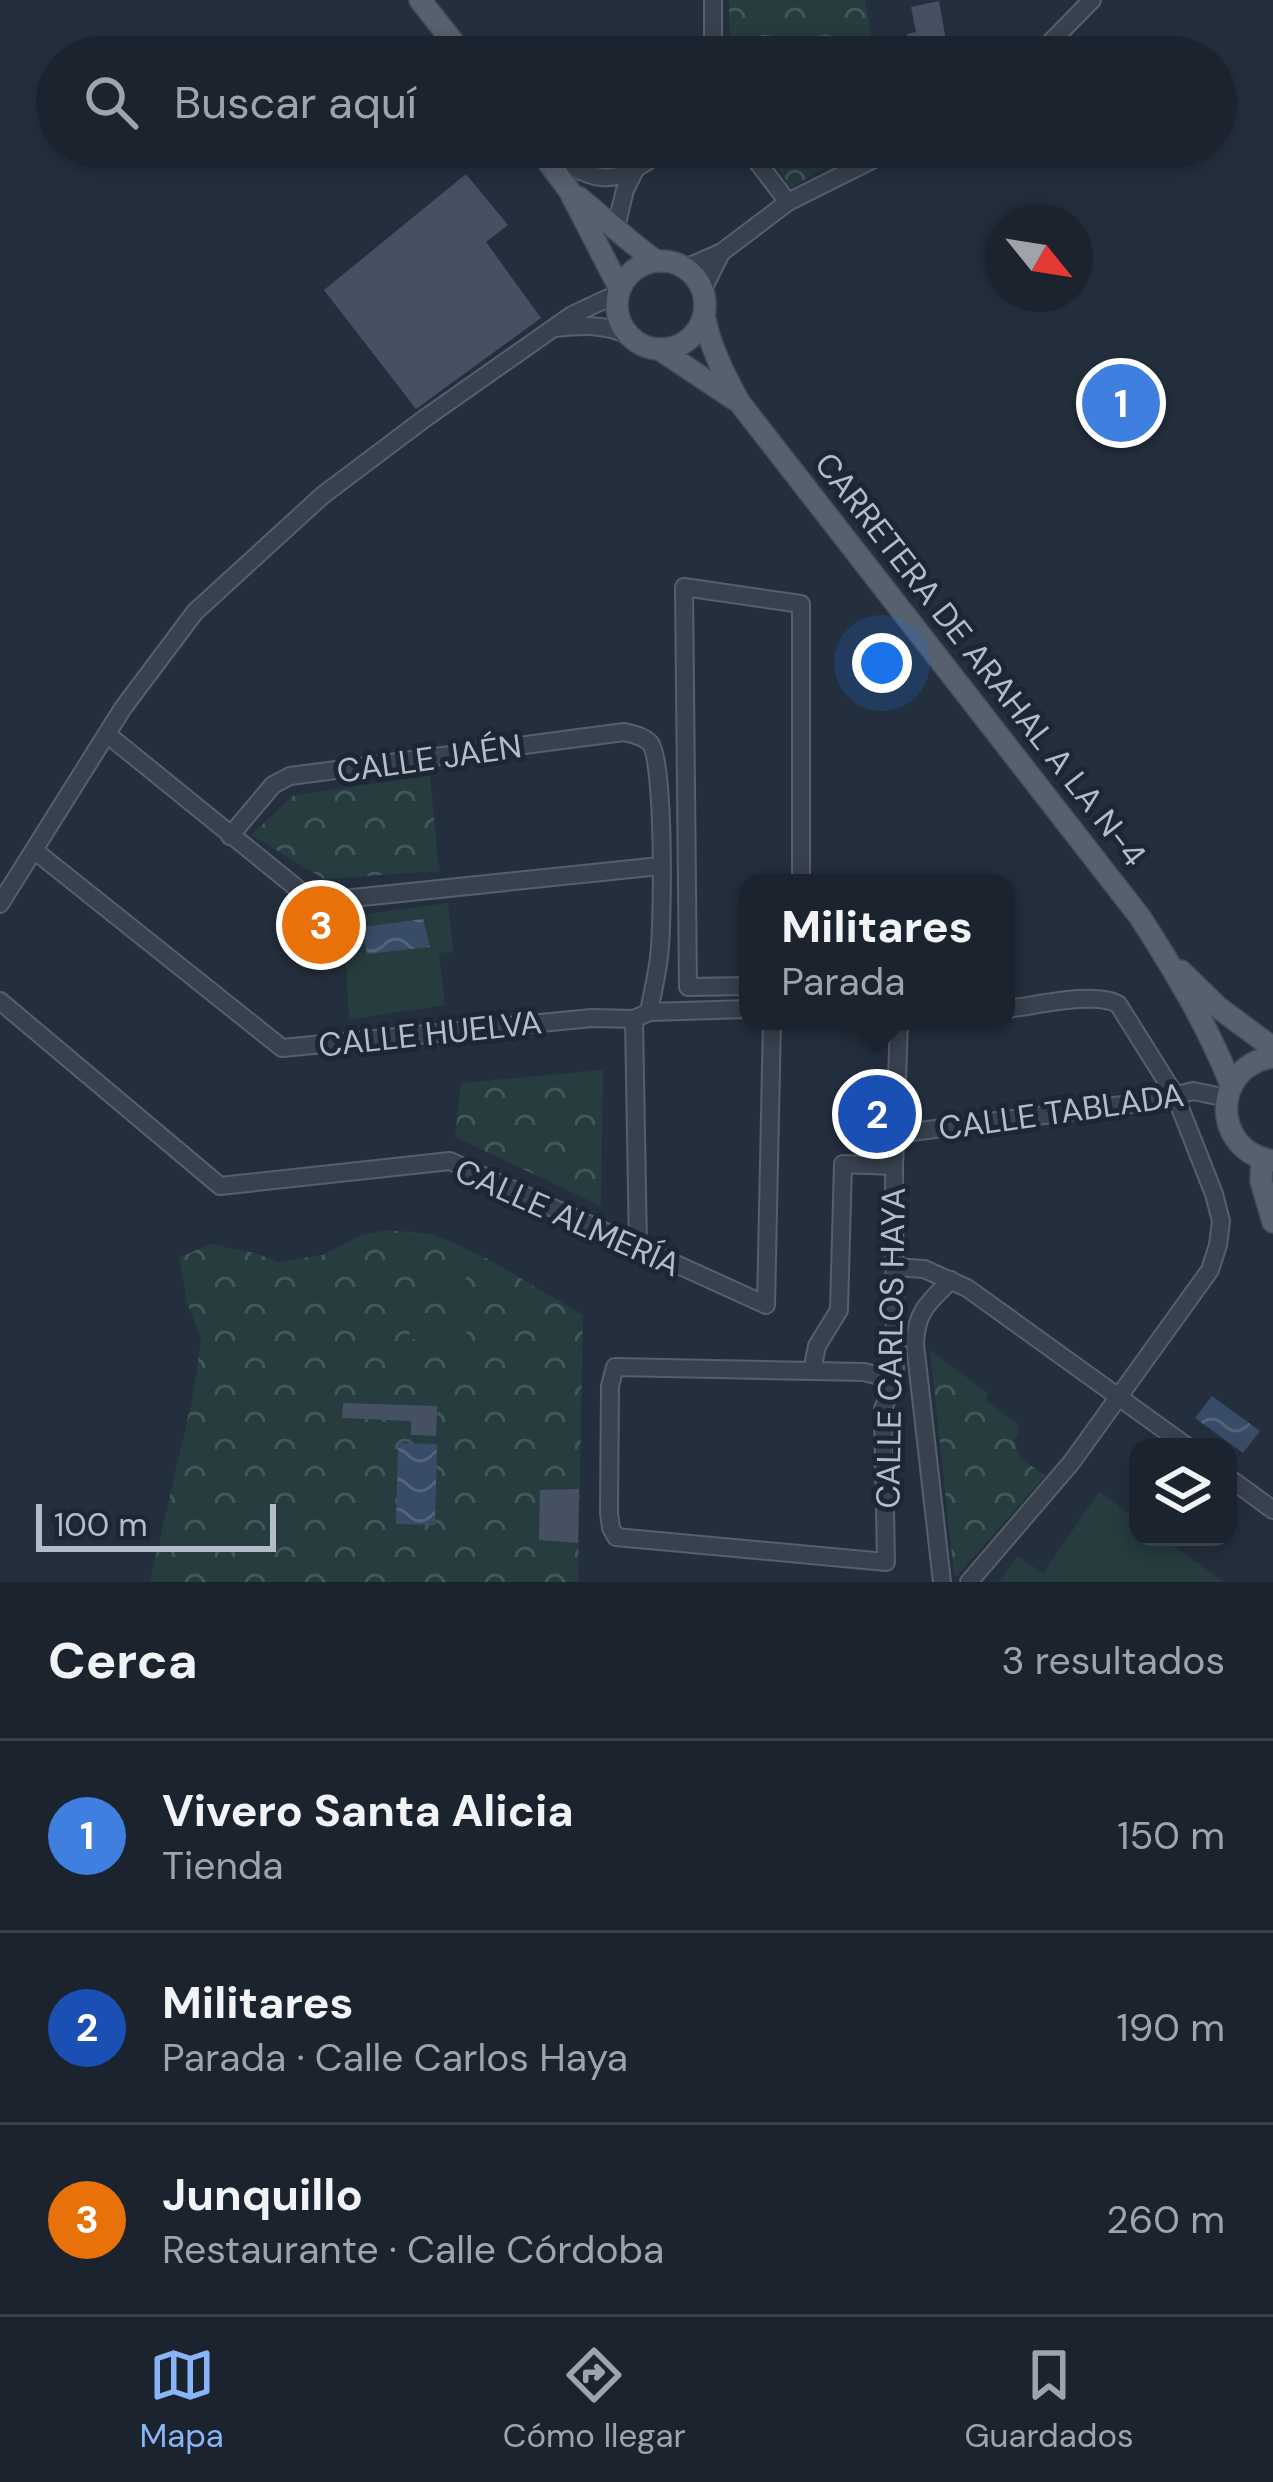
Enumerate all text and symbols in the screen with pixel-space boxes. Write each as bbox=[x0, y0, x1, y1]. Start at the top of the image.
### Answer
search box bbox=[36, 36, 1237, 168]
icon: search bbox=[78, 69, 144, 135]
text: Buscar aquí bbox=[174, 73, 417, 132]
north arrow bbox=[985, 204, 1093, 312]
pin: 1 bbox=[1082, 358, 1160, 448]
street label: CARRETERA DE ARAHAL A LA N-4 bbox=[805, 444, 1156, 875]
your location bbox=[852, 633, 912, 693]
street label: CALLE JAÉN bbox=[334, 724, 524, 793]
popup bbox=[739, 874, 1015, 1030]
pin: 3 bbox=[282, 880, 360, 970]
text: Militares bbox=[781, 897, 973, 956]
text: Parada bbox=[781, 956, 906, 1007]
street label: CALLE HUELVA bbox=[316, 1000, 544, 1067]
pin: 2 bbox=[838, 1069, 916, 1159]
street label: CALLE TABLADA bbox=[936, 1073, 1186, 1150]
street label: CALLE ALMERÍA bbox=[448, 1149, 687, 1286]
street label: CALLE CARLOS HAYA bbox=[866, 1187, 915, 1509]
map controls bbox=[1129, 1438, 1237, 1546]
button: layers bbox=[1129, 1438, 1237, 1546]
scale bar bbox=[36, 1498, 276, 1551]
text: 100 m bbox=[54, 1503, 148, 1546]
text: Cerca bbox=[48, 1627, 198, 1694]
text: 3 resultados bbox=[1001, 1635, 1225, 1686]
text: Vivero Santa Alicia bbox=[162, 1781, 574, 1840]
text: 1 bbox=[80, 1810, 94, 1861]
text: 150 m bbox=[1117, 1810, 1225, 1861]
text: Tienda bbox=[162, 1840, 283, 1891]
text: Militares bbox=[162, 1973, 353, 2032]
text: 2 bbox=[76, 2002, 98, 2053]
text: 190 m bbox=[1117, 2002, 1225, 2053]
text: Parada · Calle Carlos Haya bbox=[162, 2032, 628, 2083]
text: Junquillo bbox=[162, 2165, 363, 2224]
text: 3 bbox=[75, 2194, 99, 2245]
text: 260 m bbox=[1106, 2194, 1225, 2245]
text: Restaurante · Calle Córdoba bbox=[162, 2224, 664, 2275]
tab: Mapa bbox=[139, 2342, 224, 2457]
tab: Cómo llegar bbox=[503, 2342, 686, 2457]
tab: Guardados bbox=[965, 2342, 1134, 2457]

